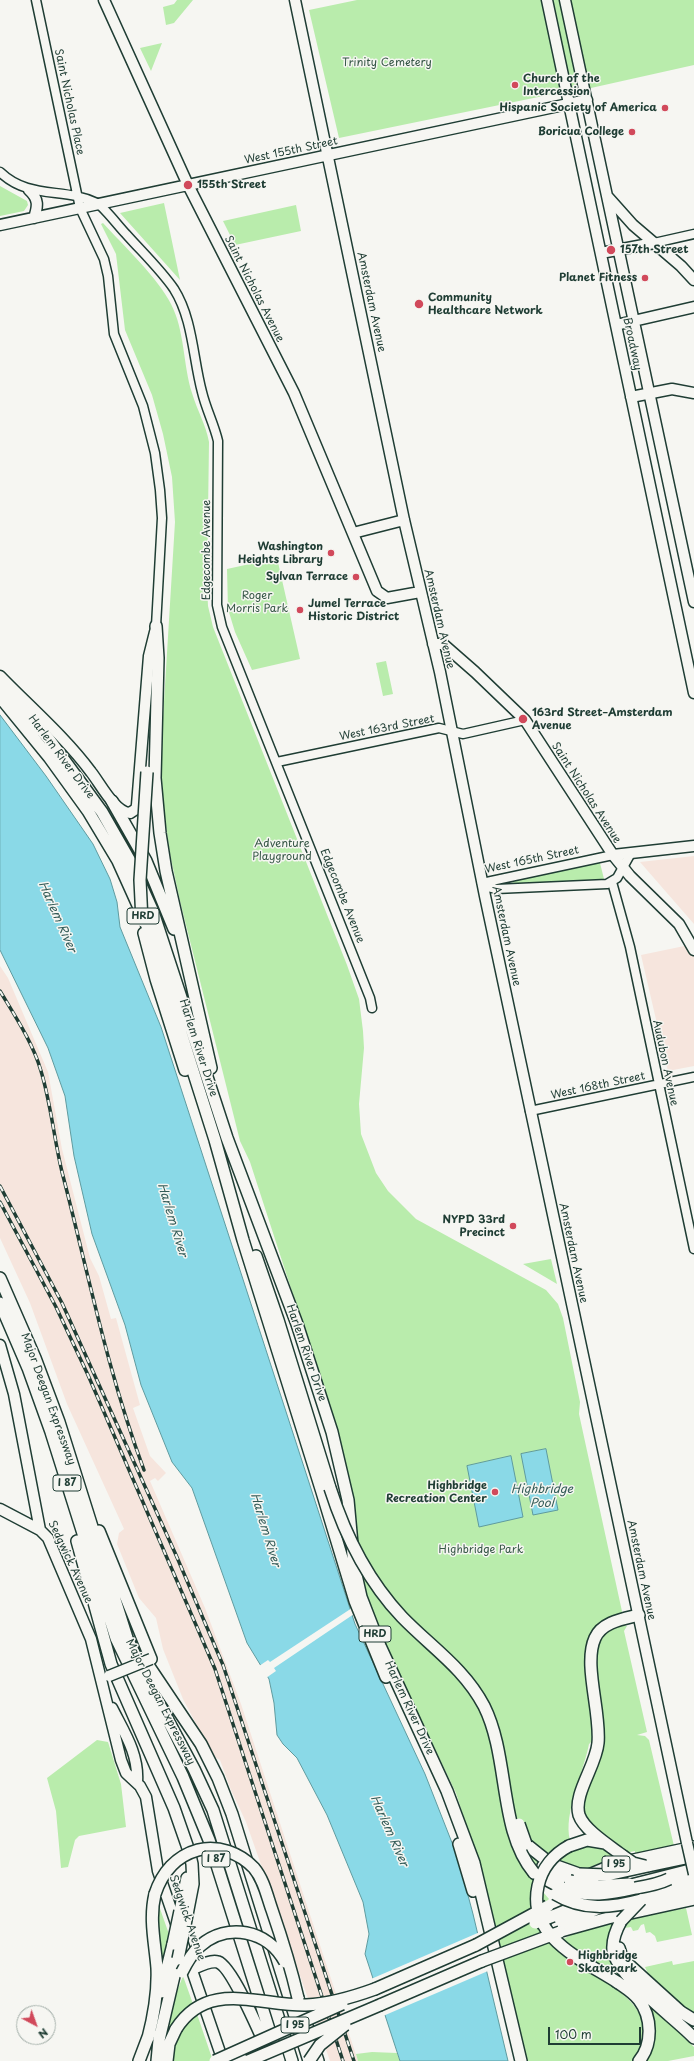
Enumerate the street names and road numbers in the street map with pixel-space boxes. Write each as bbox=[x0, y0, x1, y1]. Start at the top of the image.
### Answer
street label: Saint Nicholas Place bbox=[51, 48, 87, 156]
street label: West 155th Street bbox=[243, 135, 339, 167]
street label: Saint Nicholas Avenue bbox=[221, 234, 287, 344]
street label: Amsterdam Avenue bbox=[354, 251, 388, 353]
street label: Broadway bbox=[620, 316, 644, 372]
street label: Edgecombe Avenue bbox=[200, 500, 214, 600]
street label: Amsterdam Avenue bbox=[421, 568, 457, 670]
street label: Harlem River Drive bbox=[25, 712, 97, 802]
street label: West 163rd Street bbox=[338, 712, 436, 744]
street label: Saint Nicholas Avenue bbox=[548, 740, 624, 846]
street label: West 165th Street bbox=[484, 844, 580, 876]
street label: Edgecombe Avenue bbox=[317, 847, 367, 945]
street label: Amsterdam Avenue bbox=[489, 885, 523, 987]
road number: HRD bbox=[127, 908, 159, 924]
street label: Harlem River Drive bbox=[176, 998, 220, 1098]
street label: Audubon Avenue bbox=[649, 1019, 681, 1107]
street label: West 168th Street bbox=[550, 1070, 646, 1102]
street label: Amsterdam Avenue bbox=[556, 1202, 590, 1304]
street label: Harlem River Drive bbox=[283, 1303, 329, 1403]
street label: Major Deegan Expressway bbox=[18, 1331, 78, 1467]
road number: I 87 bbox=[53, 1475, 81, 1491]
street label: Sedgwick Avenue bbox=[45, 1519, 95, 1605]
street label: Amsterdam Avenue bbox=[624, 1519, 658, 1621]
road number: HRD bbox=[359, 1626, 391, 1642]
street label: Major Deegan Expressway bbox=[122, 1637, 198, 1767]
street label: Harlem River Drive bbox=[381, 1659, 437, 1757]
road number: I 87 bbox=[202, 1851, 230, 1867]
road number: I 95 bbox=[602, 1856, 630, 1872]
street label: Sedgwick Avenue bbox=[166, 1873, 208, 1963]
road number: I 95 bbox=[281, 2017, 309, 2033]

